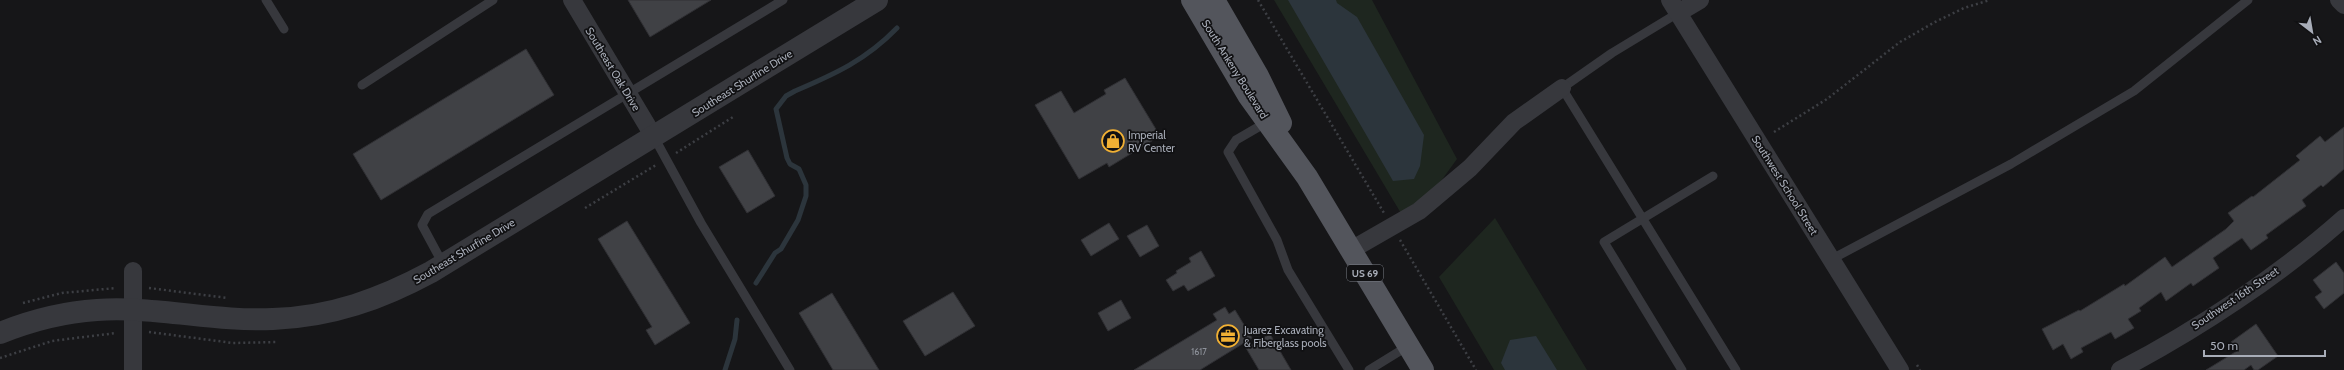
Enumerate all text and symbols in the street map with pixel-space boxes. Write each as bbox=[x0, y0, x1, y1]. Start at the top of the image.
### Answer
north arrow bbox=[2292, 12, 2332, 52]
street label: South Ankeny Boulevard bbox=[1199, 17, 1271, 121]
street label: Southeast Oak Drive bbox=[582, 25, 644, 114]
text: N bbox=[2310, 33, 2324, 49]
street label: Southeast Shurfine Drive bbox=[689, 46, 795, 120]
shop icon: Imperial RV Center bbox=[1100, 128, 1126, 154]
place label: Imperial RV Center bbox=[1128, 128, 1175, 155]
street label: Southwest School Street bbox=[1749, 133, 1822, 238]
street label: Southeast Shurfine Drive bbox=[411, 215, 518, 287]
street label: Southwest 16th Street bbox=[2189, 263, 2282, 332]
road number: US 69 bbox=[1347, 265, 1383, 281]
office icon: Juarez Excavating & Fiberglass pools bbox=[1215, 323, 1241, 349]
place label: Juarez Excavating & Fiberglass pools bbox=[1243, 323, 1327, 350]
scale bar bbox=[2204, 332, 2325, 358]
text: 50 m bbox=[2210, 338, 2238, 353]
house number: 1617 bbox=[1191, 346, 1207, 357]

